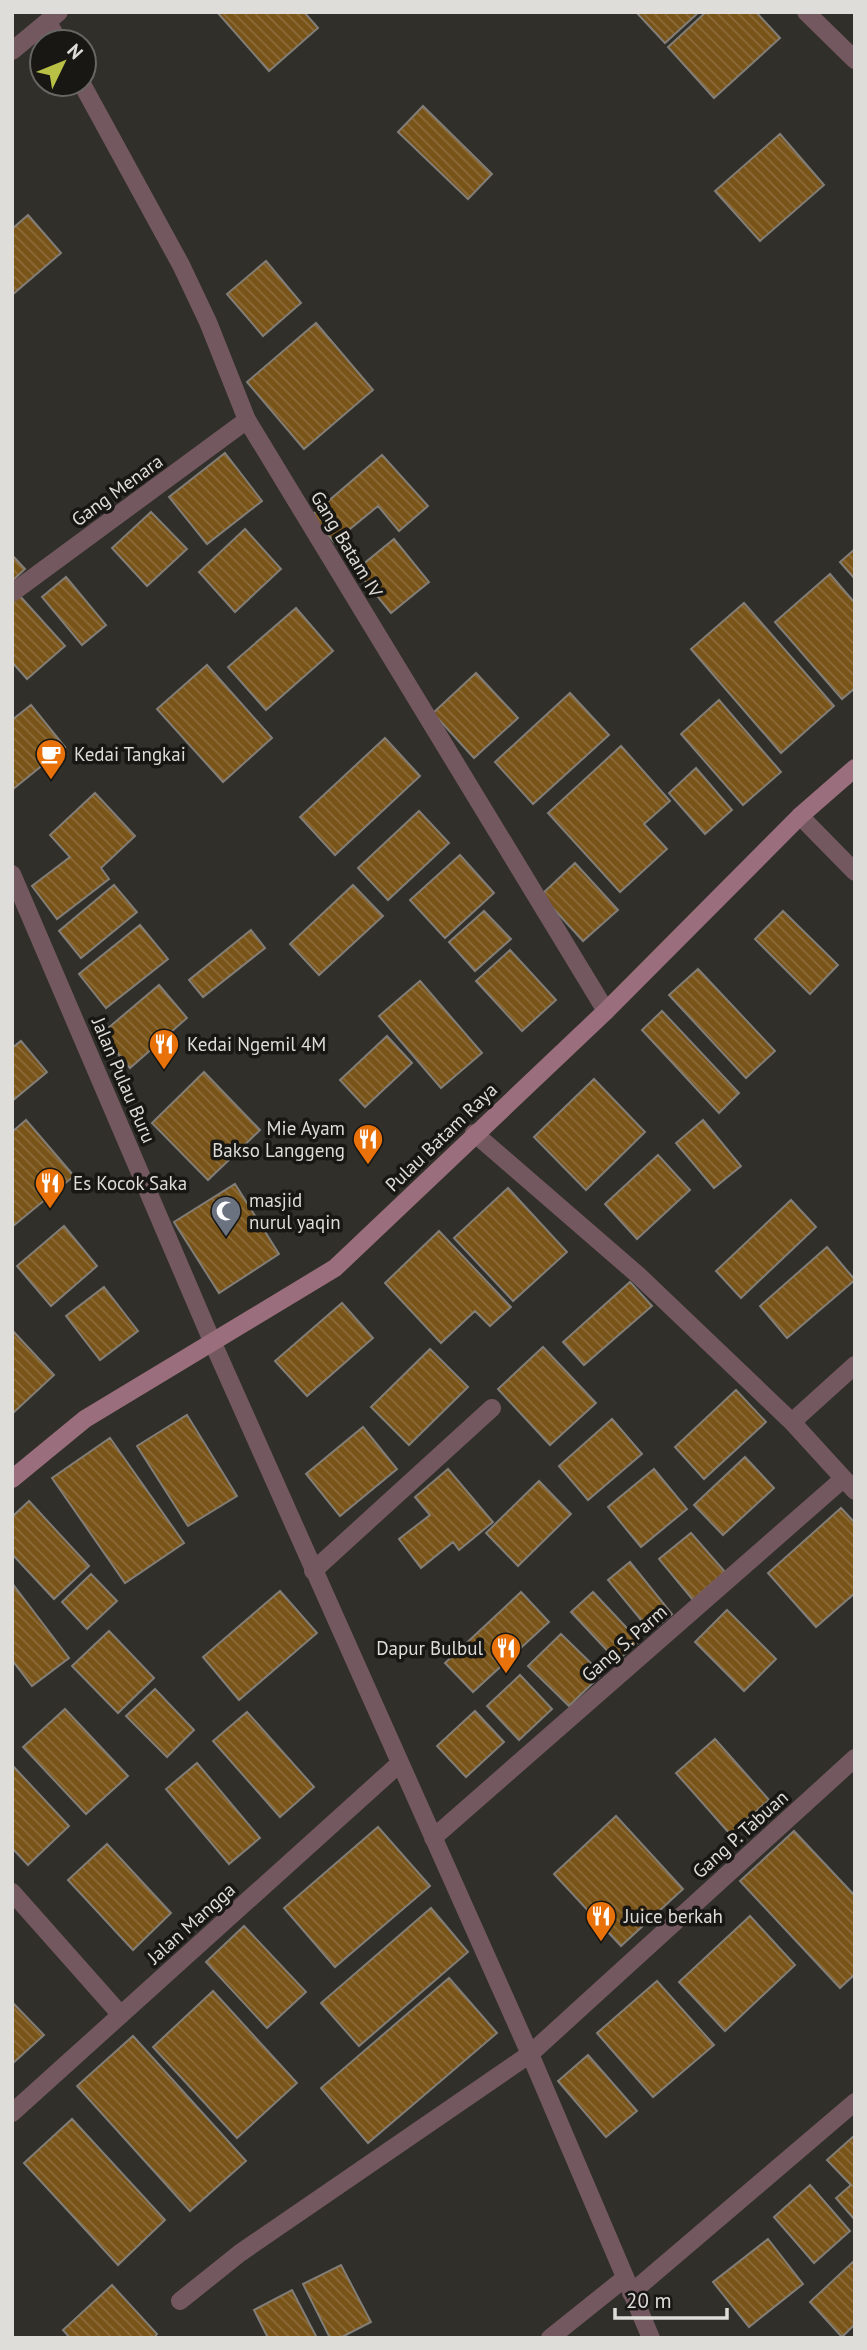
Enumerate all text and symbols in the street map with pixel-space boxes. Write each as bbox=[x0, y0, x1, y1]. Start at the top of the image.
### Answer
north arrow bbox=[28, 28, 98, 98]
text: N bbox=[62, 39, 88, 64]
street label: Gang Menara bbox=[67, 449, 167, 531]
street label: Gang Batam IV bbox=[306, 486, 388, 602]
cafe icon: Kedai Tangkai bbox=[34, 737, 68, 781]
place label: Kedai Tangkai bbox=[74, 742, 186, 766]
street label: Jalan Pulau Buru bbox=[86, 1013, 161, 1146]
restaurant icon: Kedai Ngemil 4M bbox=[147, 1027, 181, 1071]
place label: Kedai Ngemil 4M bbox=[187, 1032, 326, 1056]
street label: Pulau Batam Raya bbox=[380, 1078, 502, 1196]
place label: Mie Ayam Bakso Langgeng bbox=[212, 1116, 345, 1162]
restaurant icon: Mie Ayam Bakso Langgeng bbox=[351, 1122, 385, 1166]
restaurant icon: Es Kocok Saka bbox=[33, 1166, 67, 1210]
place label: Es Kocok Saka bbox=[73, 1171, 187, 1195]
place label: masjid nurul yaqin bbox=[249, 1188, 341, 1234]
mosque icon: masjid nurul yaqin bbox=[209, 1194, 243, 1238]
street label: Gang S. Parm bbox=[576, 1599, 672, 1687]
restaurant icon: Dapur Bulbul bbox=[489, 1631, 523, 1675]
place label: Dapur Bulbul bbox=[376, 1636, 483, 1660]
street label: Gang P. Tabuan bbox=[687, 1785, 793, 1883]
street label: Jalan Mangga bbox=[141, 1877, 240, 1969]
restaurant icon: Juice berkah bbox=[584, 1899, 618, 1943]
place label: Juice berkah bbox=[623, 1904, 723, 1928]
scale bar bbox=[615, 2276, 727, 2320]
text: 20 m bbox=[626, 2287, 672, 2314]

